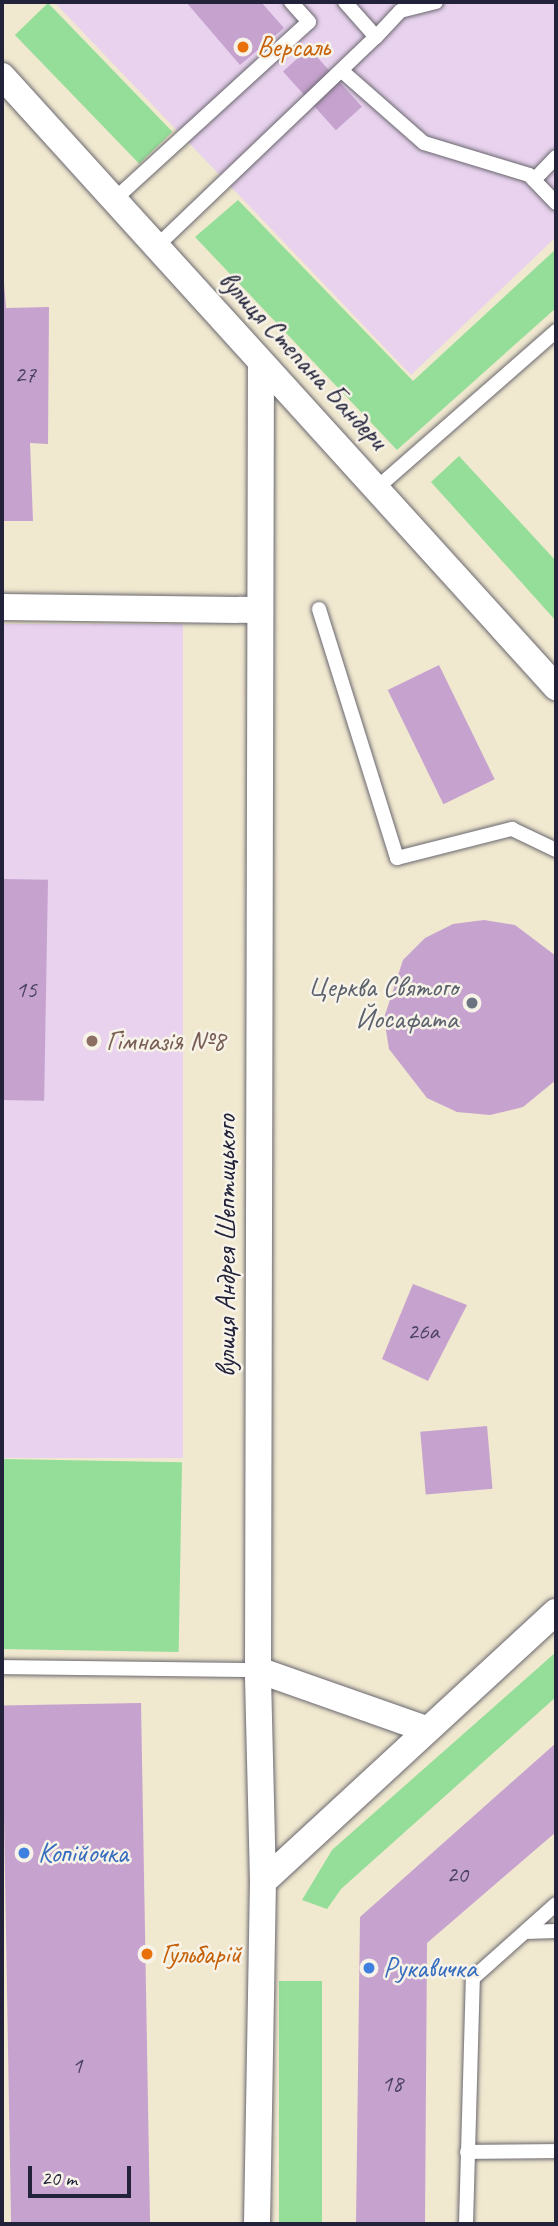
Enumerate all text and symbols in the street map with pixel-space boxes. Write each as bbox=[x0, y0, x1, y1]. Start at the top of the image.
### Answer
place label: Версаль bbox=[257, 30, 330, 64]
marker: Версаль bbox=[235, 39, 251, 55]
street label: вулиця Степана Бандери bbox=[212, 264, 394, 456]
house number: 27 bbox=[14, 361, 36, 389]
place label: Церква Святого Йосафата bbox=[308, 970, 458, 1036]
house number: 15 bbox=[15, 976, 37, 1004]
marker: Церква Святого Йосафата bbox=[464, 995, 480, 1011]
place label: Гімназія №8 bbox=[106, 1024, 225, 1058]
marker: Гімназія №8 bbox=[84, 1033, 100, 1049]
street label: вулиця Андрея Шептицького bbox=[209, 1114, 243, 1378]
house number: 26а bbox=[407, 1318, 439, 1346]
place label: Копійочка bbox=[38, 1836, 128, 1870]
marker: Копійочка bbox=[16, 1845, 32, 1861]
house number: 20 bbox=[446, 1861, 468, 1889]
place label: Гульбарій bbox=[161, 1937, 241, 1971]
marker: Гульбарій bbox=[139, 1946, 155, 1962]
place label: Рукавичка bbox=[383, 1951, 477, 1985]
marker: Рукавичка bbox=[361, 1960, 377, 1976]
house number: 1 bbox=[72, 2052, 82, 2080]
house number: 18 bbox=[381, 2070, 403, 2098]
scale bar bbox=[32, 2152, 135, 2196]
text: 20 m bbox=[41, 2165, 77, 2191]

